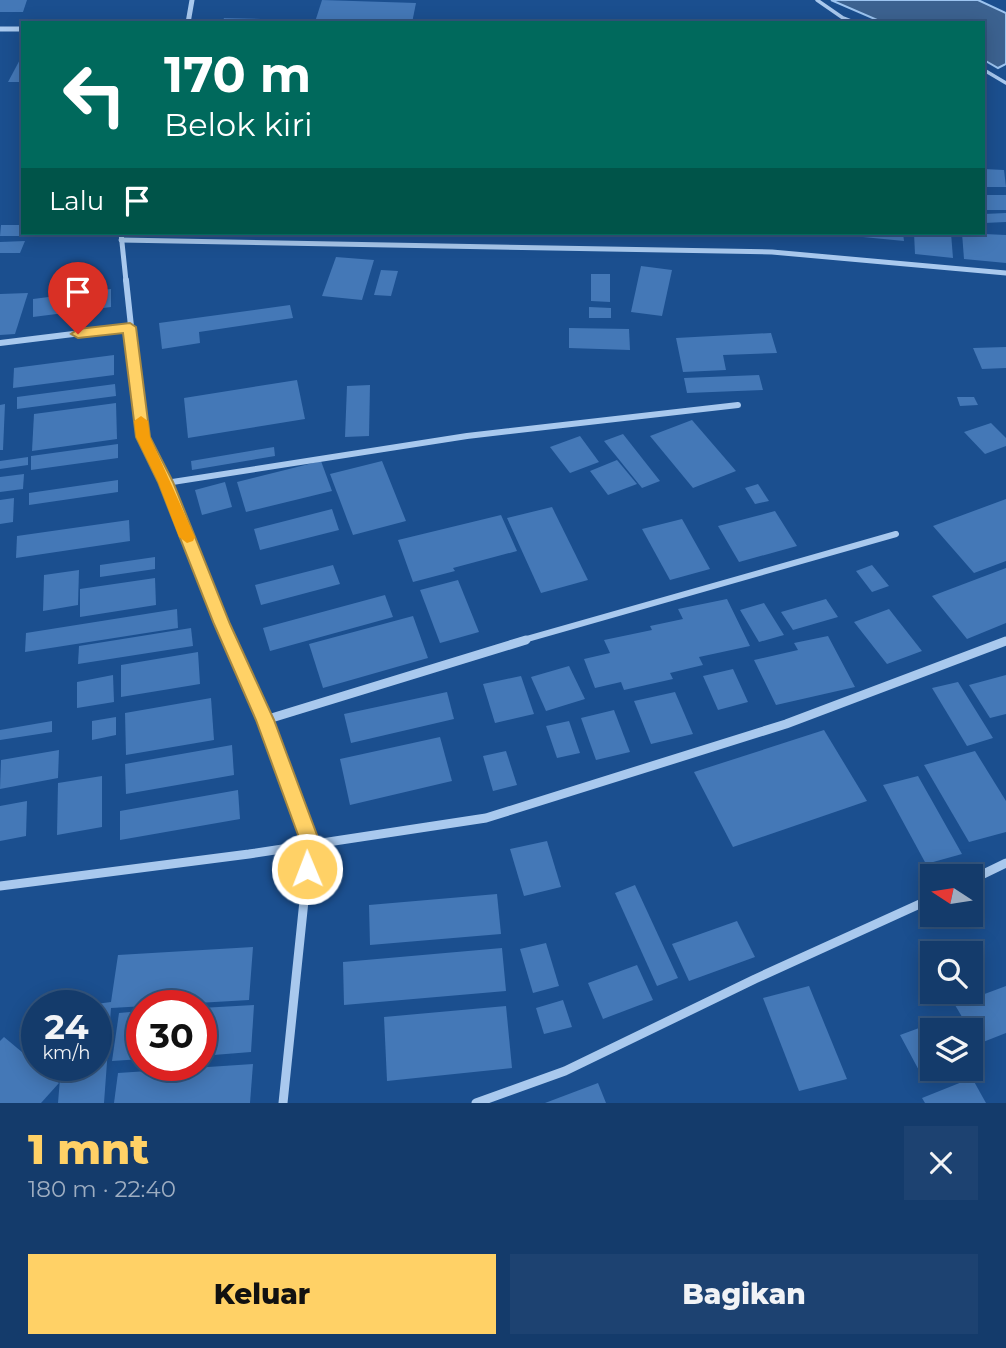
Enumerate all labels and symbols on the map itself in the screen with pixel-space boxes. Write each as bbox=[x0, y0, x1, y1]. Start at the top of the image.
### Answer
pin bbox=[48, 262, 108, 334]
position arrow bbox=[270, 832, 344, 906]
north arrow bbox=[920, 864, 984, 928]
speed limit sign: 30 bbox=[126, 990, 217, 1081]

